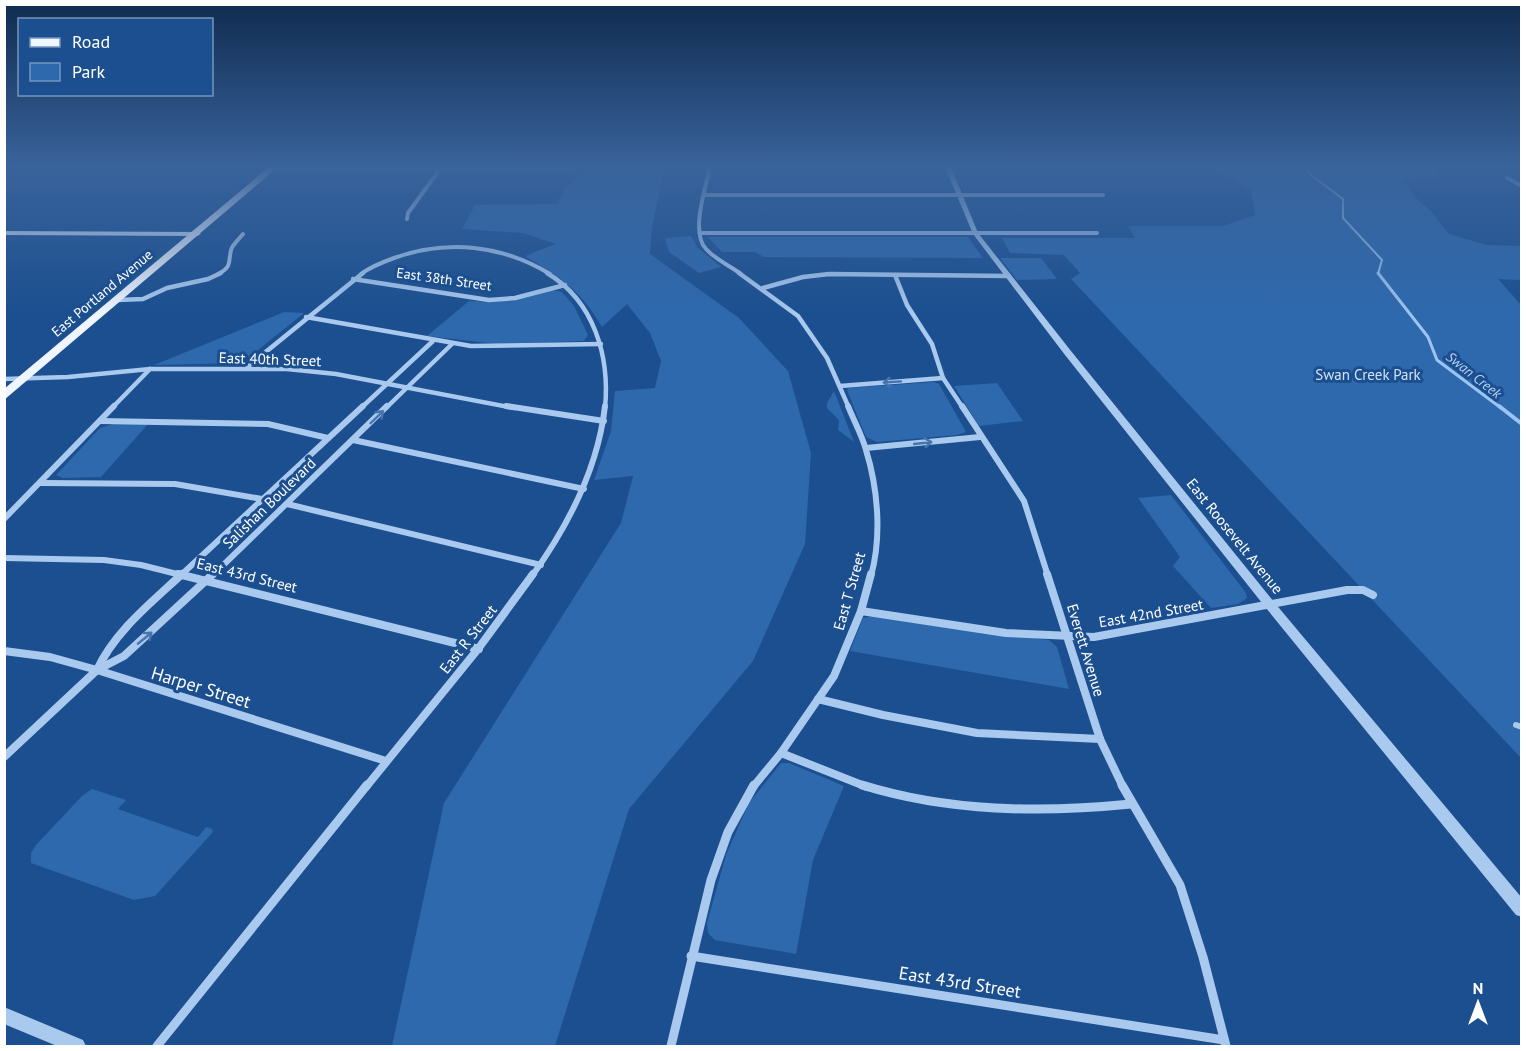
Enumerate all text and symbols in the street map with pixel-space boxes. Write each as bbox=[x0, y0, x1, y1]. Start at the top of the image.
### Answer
legend bbox=[18, 18, 213, 96]
text: Road bbox=[72, 30, 110, 53]
text: Park bbox=[72, 60, 105, 83]
street label: East Portland Avenue bbox=[48, 245, 156, 341]
street label: East 38th Street bbox=[395, 263, 493, 295]
street label: East 40th Street bbox=[218, 348, 322, 370]
water label: Swan Creek bbox=[1443, 348, 1506, 403]
park label: Swan Creek Park bbox=[1315, 365, 1422, 384]
one-way arrow bbox=[882, 377, 902, 388]
one-way arrow bbox=[370, 409, 385, 424]
one-way arrow bbox=[912, 437, 932, 448]
street label: Salishan Boulevard bbox=[218, 454, 320, 552]
street label: East Roosevelt Avenue bbox=[1183, 474, 1287, 598]
street label: East T Street bbox=[829, 550, 869, 632]
street label: East 43rd Street bbox=[195, 553, 299, 597]
street label: East 42nd Street bbox=[1097, 594, 1205, 632]
street label: East R Street bbox=[435, 601, 501, 677]
street label: Everett Avenue bbox=[1063, 601, 1109, 699]
one-way arrow bbox=[137, 631, 152, 645]
street label: Harper Street bbox=[148, 661, 254, 713]
street label: East 43rd Street bbox=[897, 961, 1023, 1003]
north arrow bbox=[1448, 973, 1508, 1033]
text: N bbox=[1473, 978, 1483, 998]

